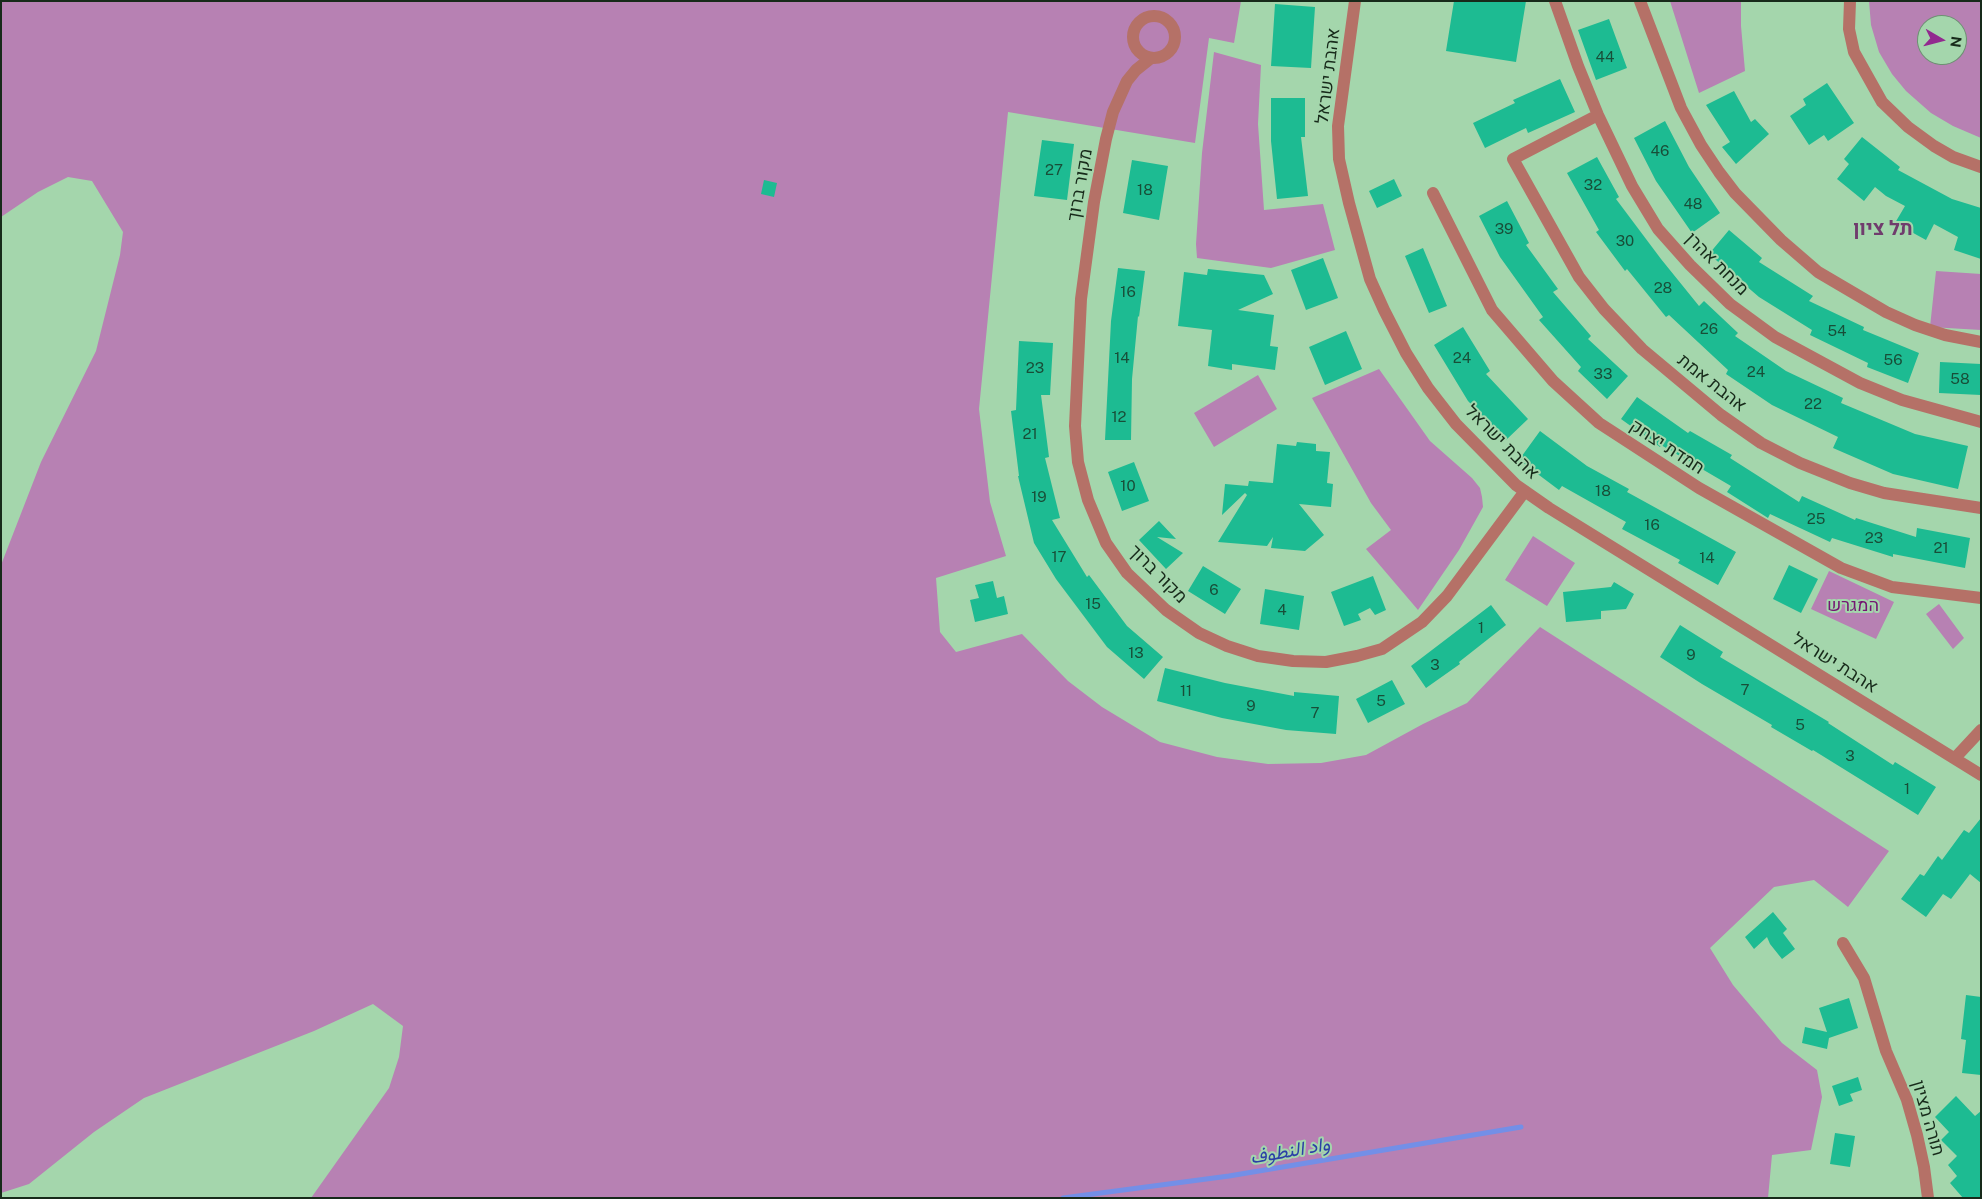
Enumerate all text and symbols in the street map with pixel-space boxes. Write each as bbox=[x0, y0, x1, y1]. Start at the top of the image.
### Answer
north arrow bbox=[1917, 15, 1967, 65]
street label: אהבת ישראל bbox=[1311, 27, 1345, 125]
text: N bbox=[1947, 35, 1965, 48]
house number: 44 bbox=[1596, 48, 1614, 66]
house number: 46 bbox=[1651, 142, 1669, 160]
street label: מקור ברוך bbox=[1063, 147, 1097, 223]
house number: 27 bbox=[1045, 161, 1063, 179]
house number: 32 bbox=[1584, 176, 1602, 194]
house number: 18 bbox=[1137, 181, 1153, 199]
house number: 48 bbox=[1683, 195, 1703, 213]
district label: תל ציון bbox=[1853, 217, 1913, 241]
house number: 39 bbox=[1495, 220, 1513, 238]
street label: מנחת אהרן bbox=[1681, 228, 1753, 300]
house number: 30 bbox=[1616, 232, 1634, 250]
house number: 28 bbox=[1654, 279, 1672, 297]
house number: 16 bbox=[1120, 283, 1136, 301]
house number: 26 bbox=[1700, 320, 1718, 338]
house number: 54 bbox=[1827, 322, 1847, 340]
house number: 14 bbox=[1114, 349, 1130, 367]
house number: 24 bbox=[1453, 349, 1471, 367]
street label: אהבת אמת bbox=[1673, 349, 1751, 417]
house number: 56 bbox=[1884, 351, 1902, 369]
house number: 23 bbox=[1026, 359, 1044, 377]
house number: 24 bbox=[1747, 363, 1765, 381]
house number: 33 bbox=[1594, 365, 1612, 383]
house number: 58 bbox=[1950, 370, 1970, 388]
house number: 22 bbox=[1804, 395, 1822, 413]
street label: אהבת ישראל bbox=[1460, 400, 1544, 484]
house number: 12 bbox=[1111, 408, 1127, 426]
street label: חמדת יצחק bbox=[1626, 415, 1708, 479]
house number: 21 bbox=[1022, 425, 1038, 443]
house number: 10 bbox=[1120, 477, 1136, 495]
house number: 18 bbox=[1595, 482, 1611, 500]
house number: 19 bbox=[1031, 488, 1047, 506]
house number: 25 bbox=[1807, 510, 1825, 528]
house number: 16 bbox=[1644, 516, 1660, 534]
house number: 23 bbox=[1865, 529, 1883, 547]
house number: 21 bbox=[1933, 539, 1949, 557]
street label: מקור ברוך bbox=[1124, 540, 1192, 608]
house number: 17 bbox=[1051, 548, 1067, 566]
house number: 14 bbox=[1699, 549, 1715, 567]
house number: 6 bbox=[1209, 581, 1219, 599]
park label: המגרש bbox=[1827, 594, 1879, 616]
house number: 15 bbox=[1085, 595, 1101, 613]
house number: 4 bbox=[1277, 601, 1287, 619]
house number: 1 bbox=[1478, 619, 1484, 637]
street label: אהבת ישראל bbox=[1788, 628, 1882, 698]
house number: 13 bbox=[1128, 644, 1144, 662]
house number: 9 bbox=[1686, 646, 1696, 664]
house number: 3 bbox=[1430, 656, 1440, 674]
house number: 7 bbox=[1740, 681, 1750, 699]
house number: 11 bbox=[1180, 682, 1192, 700]
house number: 5 bbox=[1376, 692, 1386, 710]
house number: 9 bbox=[1246, 697, 1256, 715]
house number: 7 bbox=[1310, 704, 1320, 722]
house number: 5 bbox=[1795, 716, 1805, 734]
house number: 3 bbox=[1845, 747, 1855, 765]
house number: 1 bbox=[1904, 780, 1910, 798]
street label: תורה מציון bbox=[1907, 1078, 1949, 1158]
water label: واد النطوف bbox=[1248, 1133, 1332, 1169]

